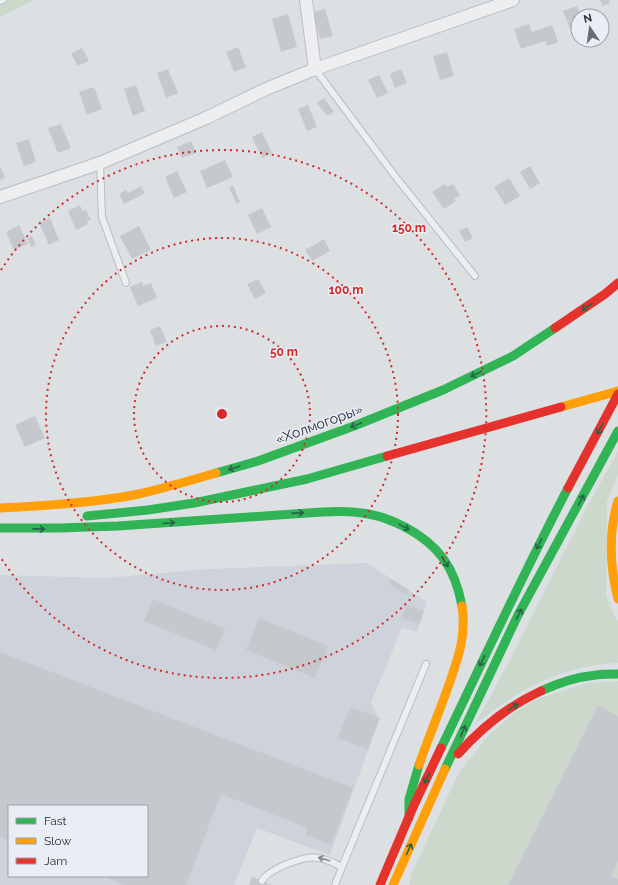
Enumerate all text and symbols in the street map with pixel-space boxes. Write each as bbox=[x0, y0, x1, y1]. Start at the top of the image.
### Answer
north arrow bbox=[570, 8, 610, 48]
text: N bbox=[582, 11, 593, 26]
text: 150 m bbox=[392, 221, 426, 235]
text: 100 m bbox=[329, 283, 363, 297]
one-way arrow bbox=[581, 302, 592, 311]
text: 50 m bbox=[270, 345, 298, 359]
one-way arrow bbox=[470, 371, 482, 378]
street label: «Холмогоры» bbox=[273, 401, 365, 447]
centre of rings bbox=[215, 407, 229, 421]
one-way arrow bbox=[351, 422, 363, 430]
one-way arrow bbox=[596, 423, 603, 435]
one-way arrow bbox=[227, 465, 240, 472]
one-way arrow bbox=[578, 494, 586, 506]
one-way arrow bbox=[291, 510, 304, 517]
one-way arrow bbox=[162, 520, 175, 527]
one-way arrow bbox=[398, 524, 410, 532]
one-way arrow bbox=[32, 525, 45, 532]
one-way arrow bbox=[535, 538, 543, 550]
one-way arrow bbox=[442, 556, 450, 568]
one-way arrow bbox=[516, 608, 523, 620]
one-way arrow bbox=[478, 654, 485, 666]
one-way arrow bbox=[507, 702, 519, 710]
one-way arrow bbox=[460, 726, 467, 738]
one-way arrow bbox=[423, 772, 430, 784]
legend bbox=[8, 805, 148, 877]
text: Fast bbox=[44, 814, 67, 828]
text: Slow bbox=[44, 834, 71, 848]
one-way arrow bbox=[406, 844, 413, 856]
text: Jam bbox=[44, 854, 67, 868]
one-way arrow bbox=[317, 855, 330, 863]

